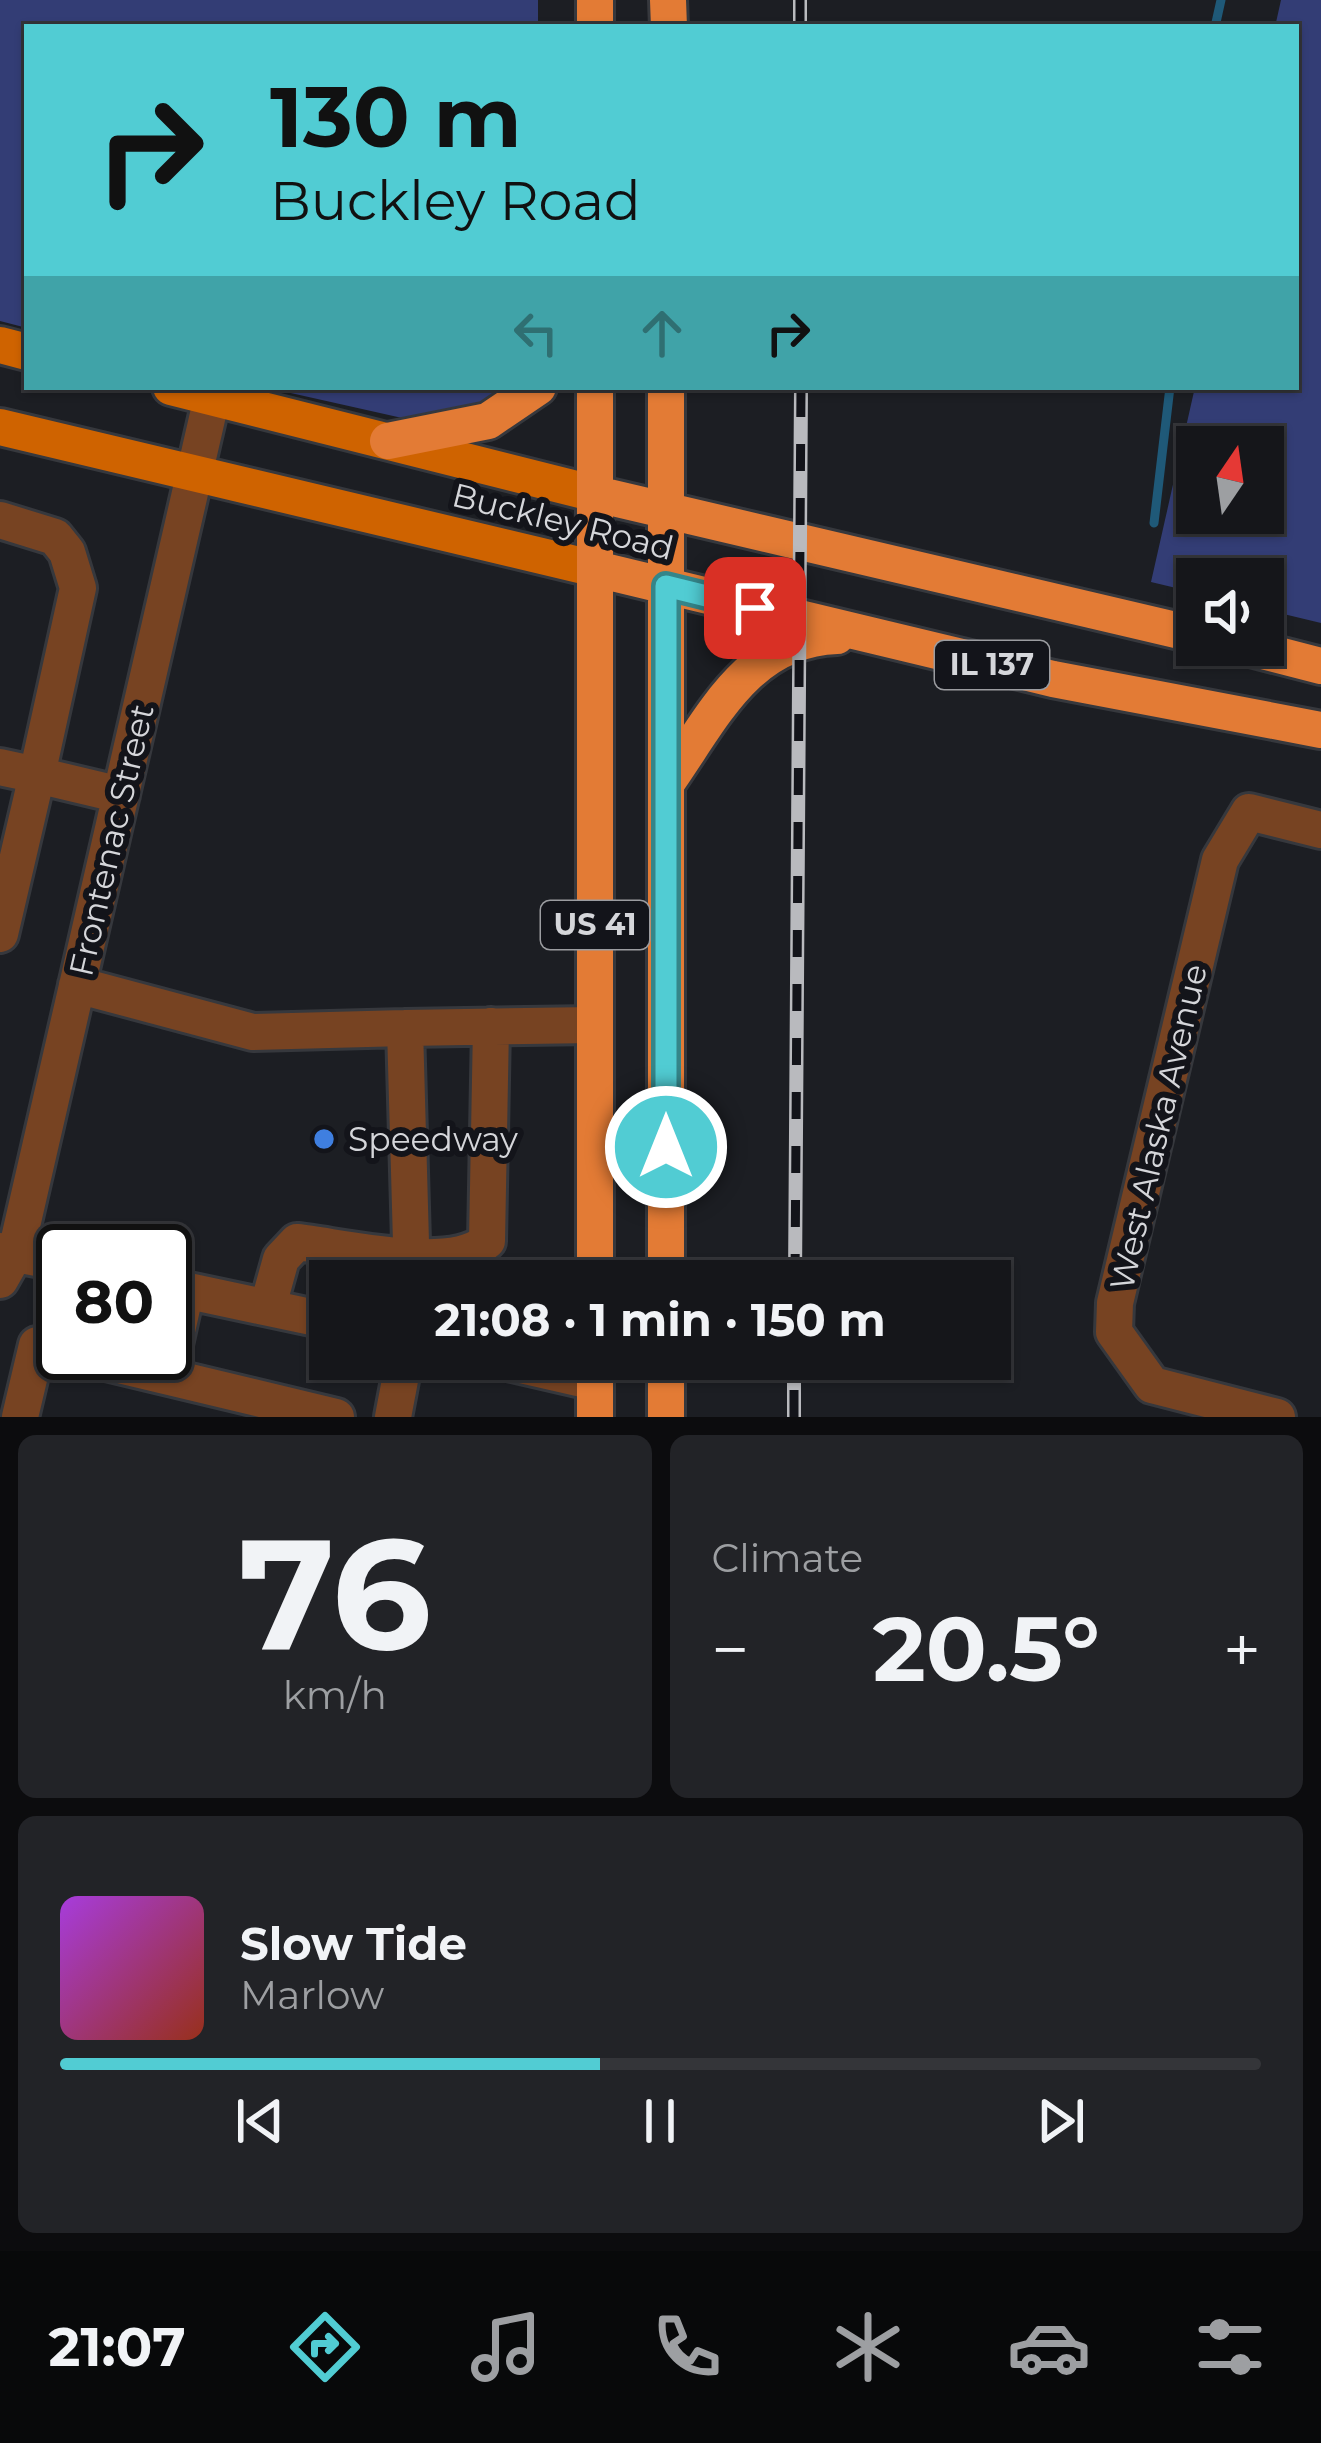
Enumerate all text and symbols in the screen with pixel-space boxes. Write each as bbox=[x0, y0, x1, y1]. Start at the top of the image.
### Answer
text: 130 m bbox=[270, 66, 522, 168]
icon: right bbox=[72, 72, 228, 228]
text: Buckley Road bbox=[270, 168, 641, 234]
icon: left bbox=[503, 300, 569, 366]
icon: ahead bbox=[629, 300, 695, 366]
icon: right bbox=[755, 300, 821, 366]
north arrow bbox=[1176, 426, 1284, 534]
map controls bbox=[1176, 426, 1284, 666]
street label: Buckley Road bbox=[448, 474, 678, 568]
pin bbox=[704, 557, 806, 659]
button: sound bbox=[1176, 558, 1284, 666]
icon: arrive bbox=[722, 575, 788, 641]
road number: IL 137 bbox=[935, 641, 1049, 689]
street label: Frontenac Street bbox=[60, 700, 162, 980]
road number: US 41 bbox=[541, 901, 649, 949]
street label: West Alaska Avenue bbox=[1101, 960, 1215, 1294]
position arrow bbox=[603, 1084, 729, 1210]
place label: Speedway bbox=[348, 1119, 518, 1159]
marker: Speedway bbox=[311, 1126, 337, 1152]
speed limit sign: 80 bbox=[36, 1224, 192, 1380]
text: 21:08 · 1 min · 150 m bbox=[434, 1292, 886, 1347]
text: 76 bbox=[238, 1498, 431, 1688]
text: Climate bbox=[712, 1534, 863, 1582]
text: 20.5° bbox=[873, 1594, 1100, 1704]
text: − bbox=[712, 1609, 749, 1690]
text: + bbox=[1223, 1609, 1261, 1690]
text: km/h bbox=[283, 1671, 387, 1719]
text: Slow Tide bbox=[240, 1916, 467, 1971]
text: Marlow bbox=[240, 1971, 384, 2019]
icon: previous bbox=[227, 2088, 293, 2154]
icon: pause bbox=[627, 2088, 693, 2154]
icon: next bbox=[1028, 2088, 1094, 2154]
icon: directions bbox=[283, 2305, 367, 2389]
icon: music bbox=[464, 2305, 548, 2389]
icon: phone bbox=[645, 2305, 729, 2389]
icon: climate bbox=[826, 2305, 910, 2389]
icon: car bbox=[1007, 2305, 1091, 2389]
icon: filters bbox=[1188, 2305, 1272, 2389]
text: 21:07 bbox=[49, 2314, 186, 2380]

